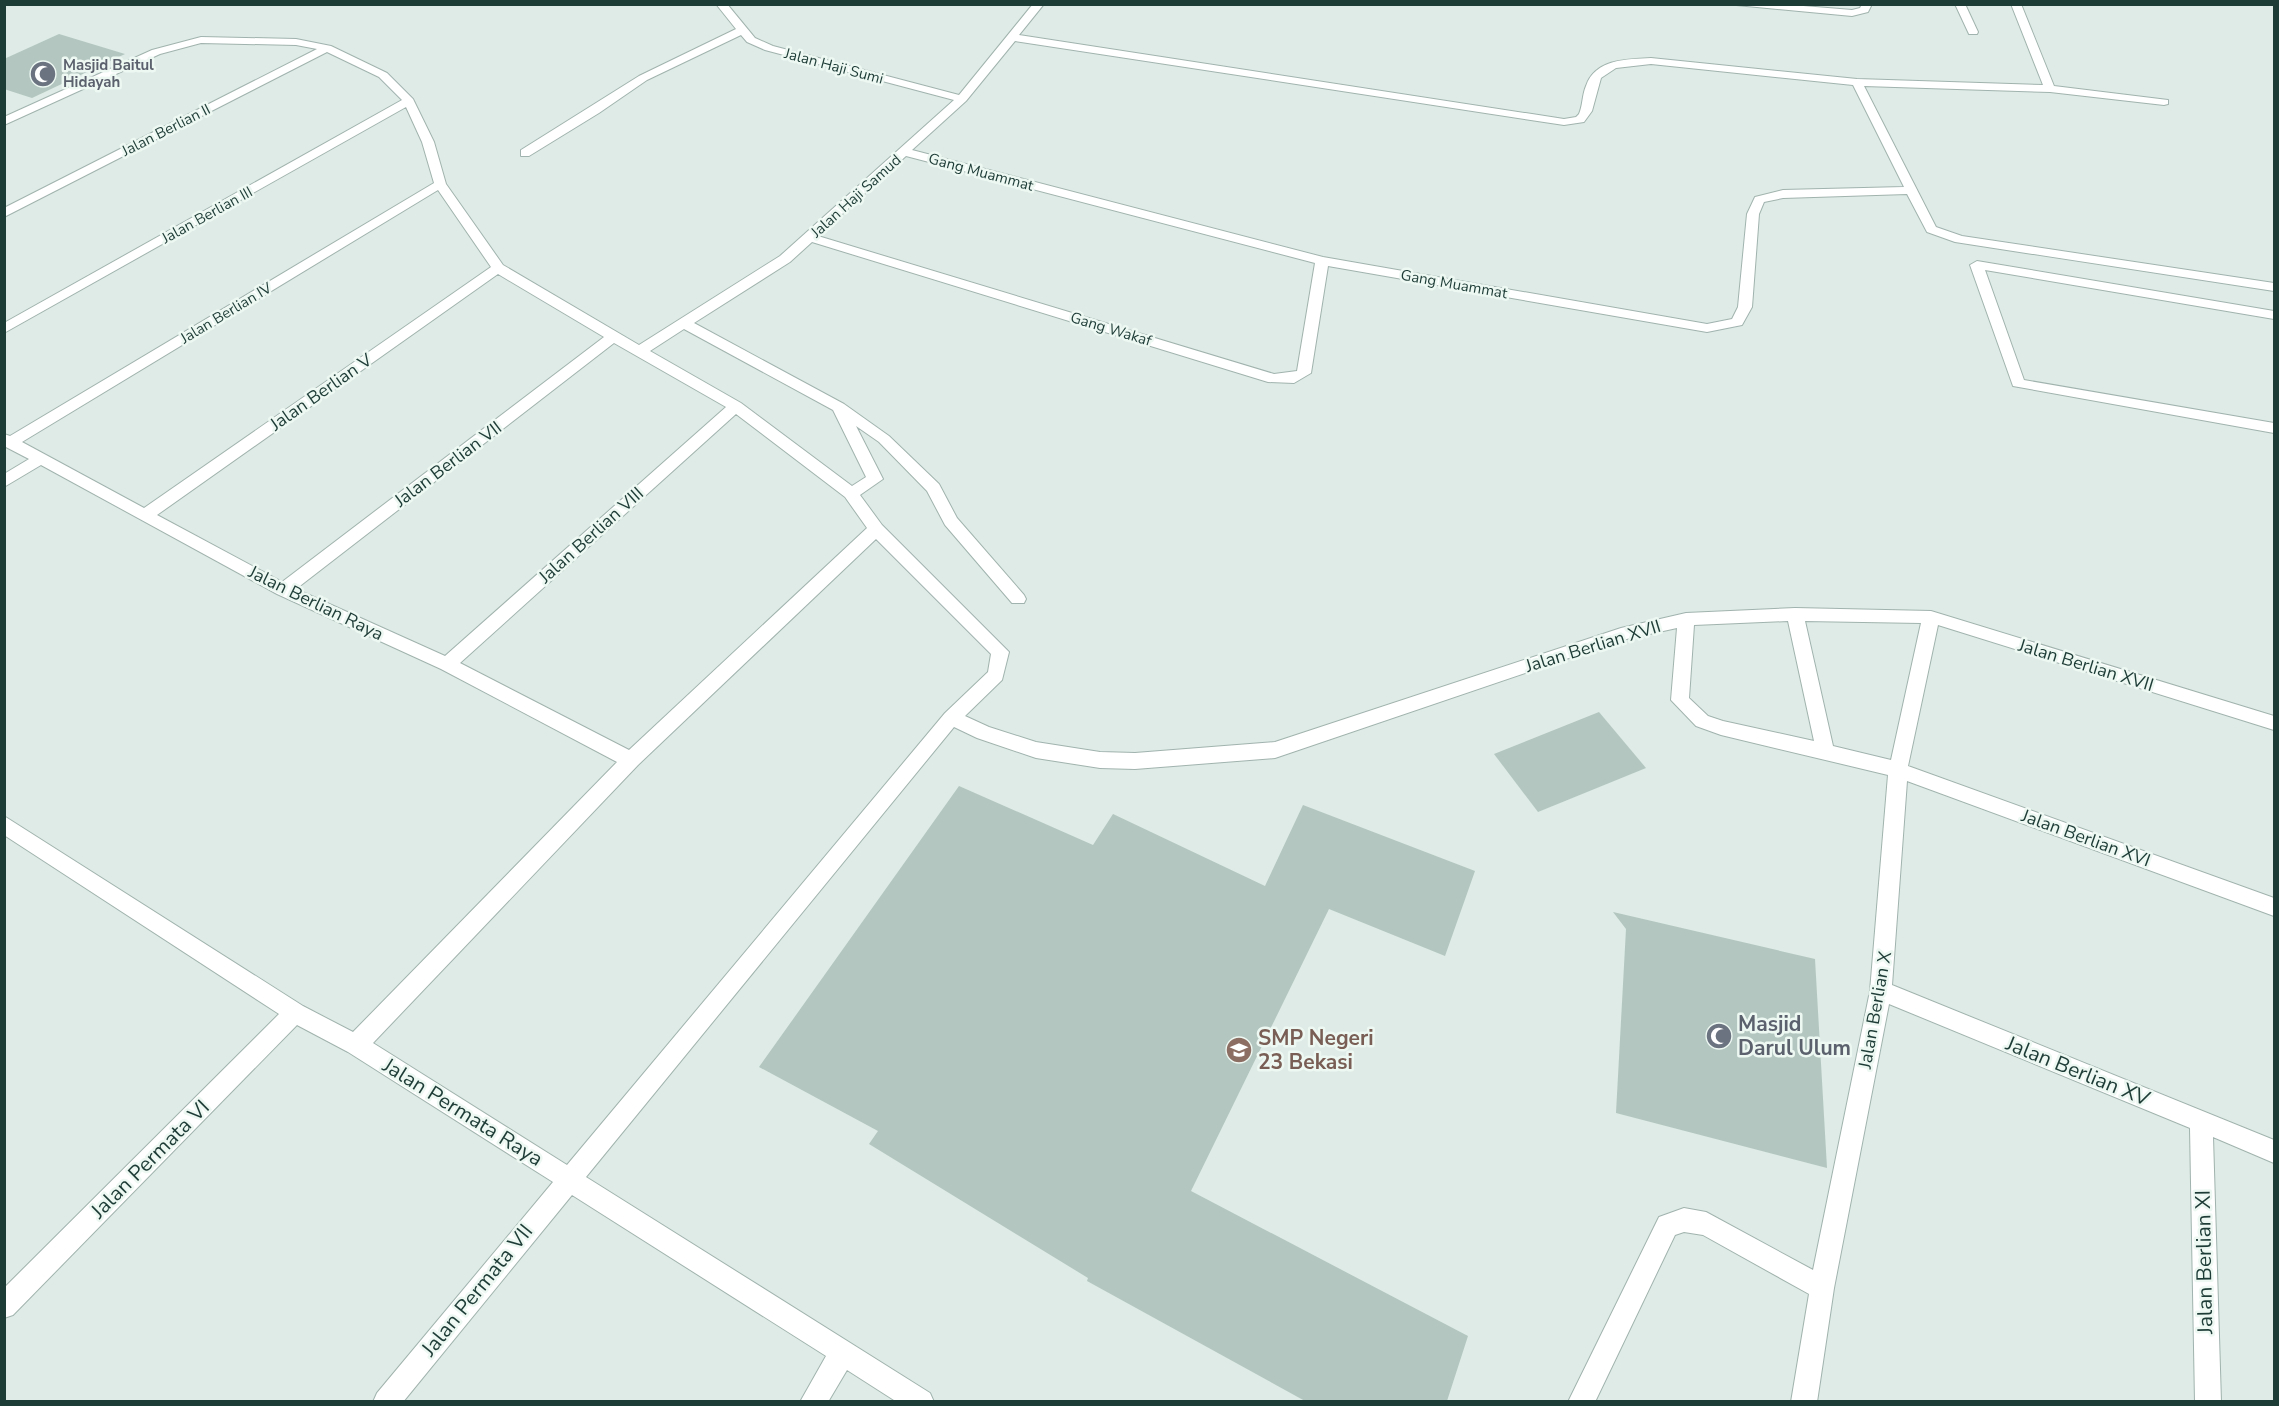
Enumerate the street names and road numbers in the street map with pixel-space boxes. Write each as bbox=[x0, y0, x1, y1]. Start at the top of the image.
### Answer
street label: Jalan Haji Sumi bbox=[781, 43, 886, 89]
street label: Jalan Berlian II bbox=[117, 99, 214, 161]
street label: Gang Muammat bbox=[926, 148, 1037, 196]
street label: Jalan Haji Samud bbox=[806, 150, 905, 243]
street label: Jalan Berlian III bbox=[157, 182, 256, 249]
street label: Gang Muammat bbox=[1399, 265, 1510, 303]
street label: Jalan Berlian IV bbox=[176, 277, 276, 349]
street label: Gang Wakaf bbox=[1068, 307, 1155, 351]
street label: Jalan Berlian V bbox=[264, 348, 377, 437]
street label: Jalan Berlian VII bbox=[389, 416, 507, 513]
street label: Jalan Berlian VIII bbox=[533, 481, 649, 589]
street label: Jalan Berlian Raya bbox=[244, 560, 387, 646]
street label: Jalan Berlian XVII bbox=[1521, 614, 1664, 678]
street label: Jalan Berlian XVII bbox=[2014, 633, 2157, 697]
street label: Jalan Berlian XVI bbox=[2017, 803, 2154, 872]
street label: Jalan Berlian X bbox=[1853, 949, 1897, 1072]
street label: Jalan Berlian XV bbox=[2001, 1029, 2155, 1113]
street label: Jalan Permata Raya bbox=[377, 1051, 548, 1173]
street label: Jalan Permata VI bbox=[84, 1094, 215, 1225]
street label: Jalan Berlian XI bbox=[2189, 1190, 2219, 1335]
street label: Jalan Permata VII bbox=[414, 1218, 539, 1363]

